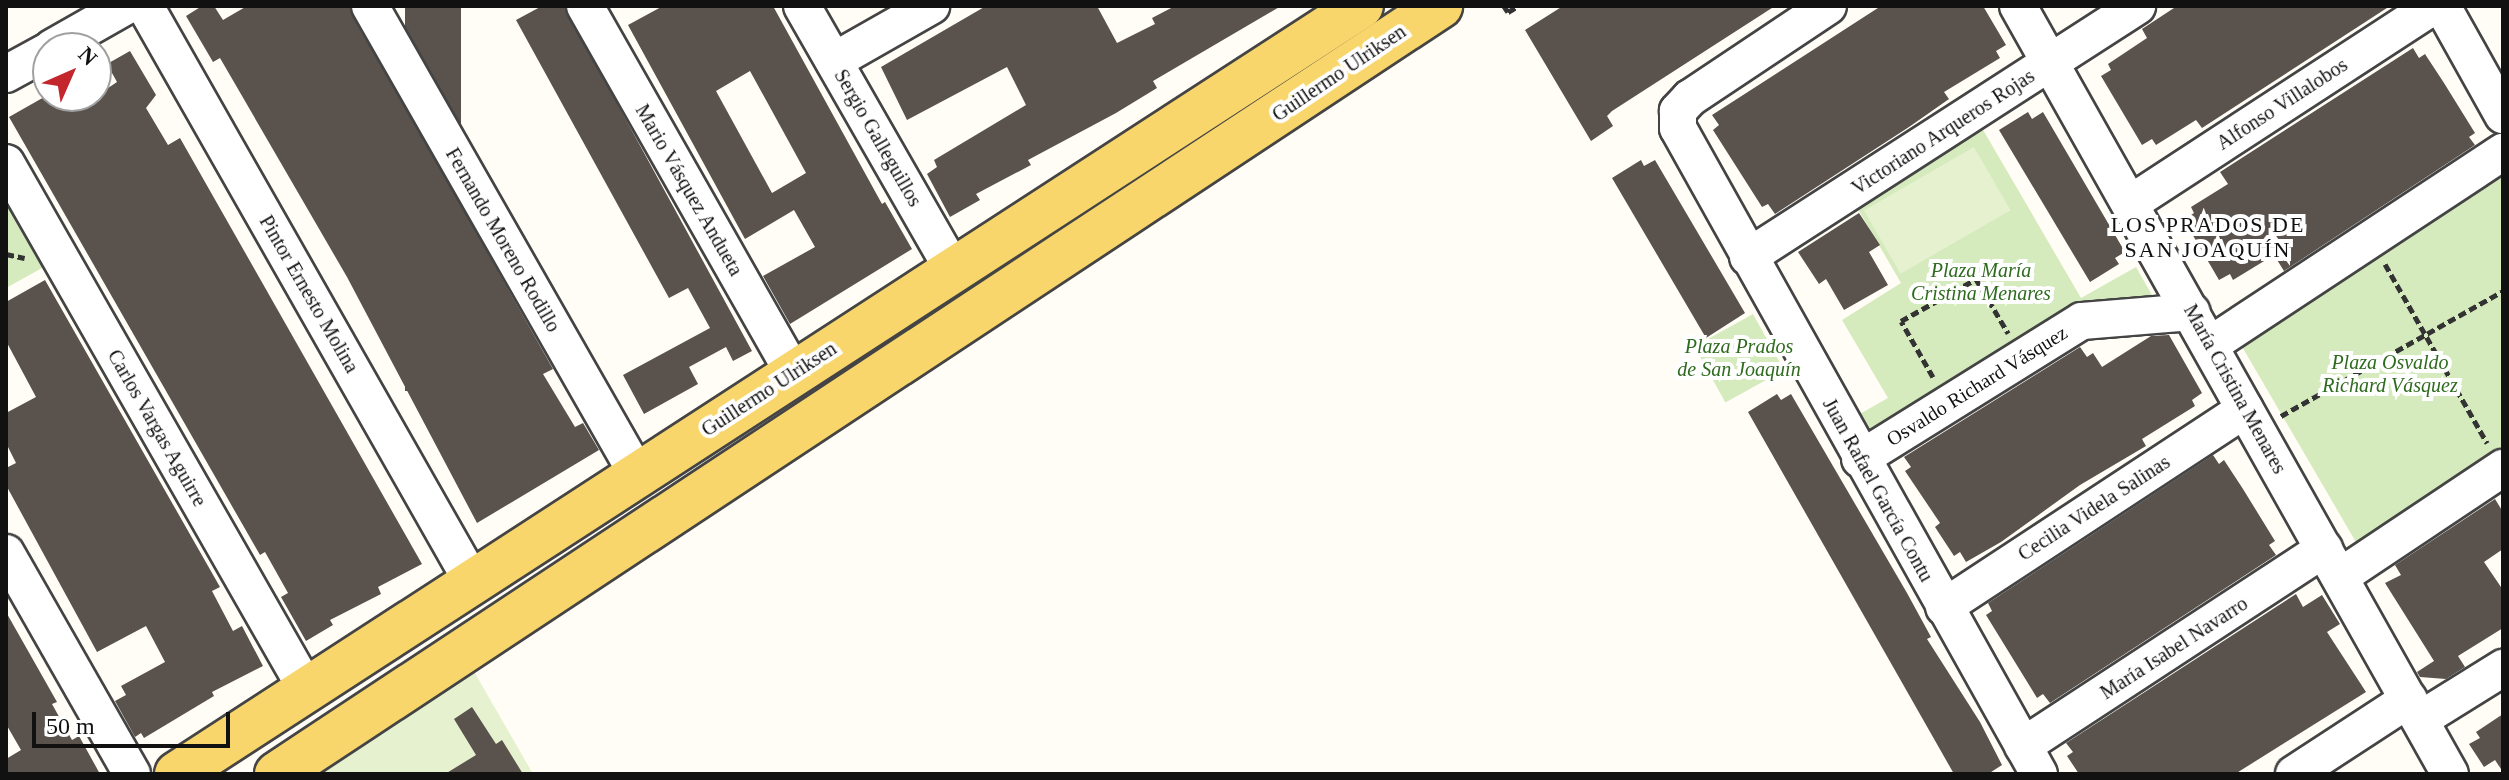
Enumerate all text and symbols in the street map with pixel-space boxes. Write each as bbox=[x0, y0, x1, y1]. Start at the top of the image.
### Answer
street label: Guillermo Ulriksen bbox=[1268, 19, 1410, 127]
north arrow bbox=[32, 32, 112, 112]
text: N bbox=[73, 42, 102, 71]
street label: Alfonso Villalobos bbox=[2212, 53, 2352, 155]
street label: Victoriano Arqueros Rojas bbox=[1847, 64, 2039, 200]
street label: Sergio Galleguillos bbox=[829, 65, 927, 211]
street label: Mario Vásquez Andueta bbox=[630, 99, 748, 281]
street label: Fernando Moreno Rodillo bbox=[440, 144, 566, 336]
street label: Pintor Ernesto Molina bbox=[254, 211, 364, 377]
district label: LOS PRADOS DE SAN JOAQUÍN bbox=[2111, 211, 2305, 262]
park label: Plaza María Cristina Menares bbox=[1911, 258, 2051, 305]
street label: María Cristina Menares bbox=[2178, 300, 2292, 478]
street label: Osvaldo Richard Vásquez bbox=[1882, 320, 2072, 452]
park label: Plaza Prados de San Joaquín bbox=[1677, 334, 1801, 381]
street label: Guillermo Ulriksen bbox=[697, 336, 841, 442]
street label: Carlos Vargas Aguirre bbox=[102, 345, 212, 511]
park label: Plaza Osvaldo Richard Vásquez bbox=[2322, 351, 2458, 398]
street label: Juan Rafael García Contu bbox=[1818, 394, 1938, 586]
street label: Cecilia Videla Salinas bbox=[2013, 450, 2175, 566]
street label: María Isabel Navarro bbox=[2096, 591, 2252, 705]
scale bar bbox=[36, 696, 234, 746]
text: 50 m bbox=[46, 713, 95, 739]

